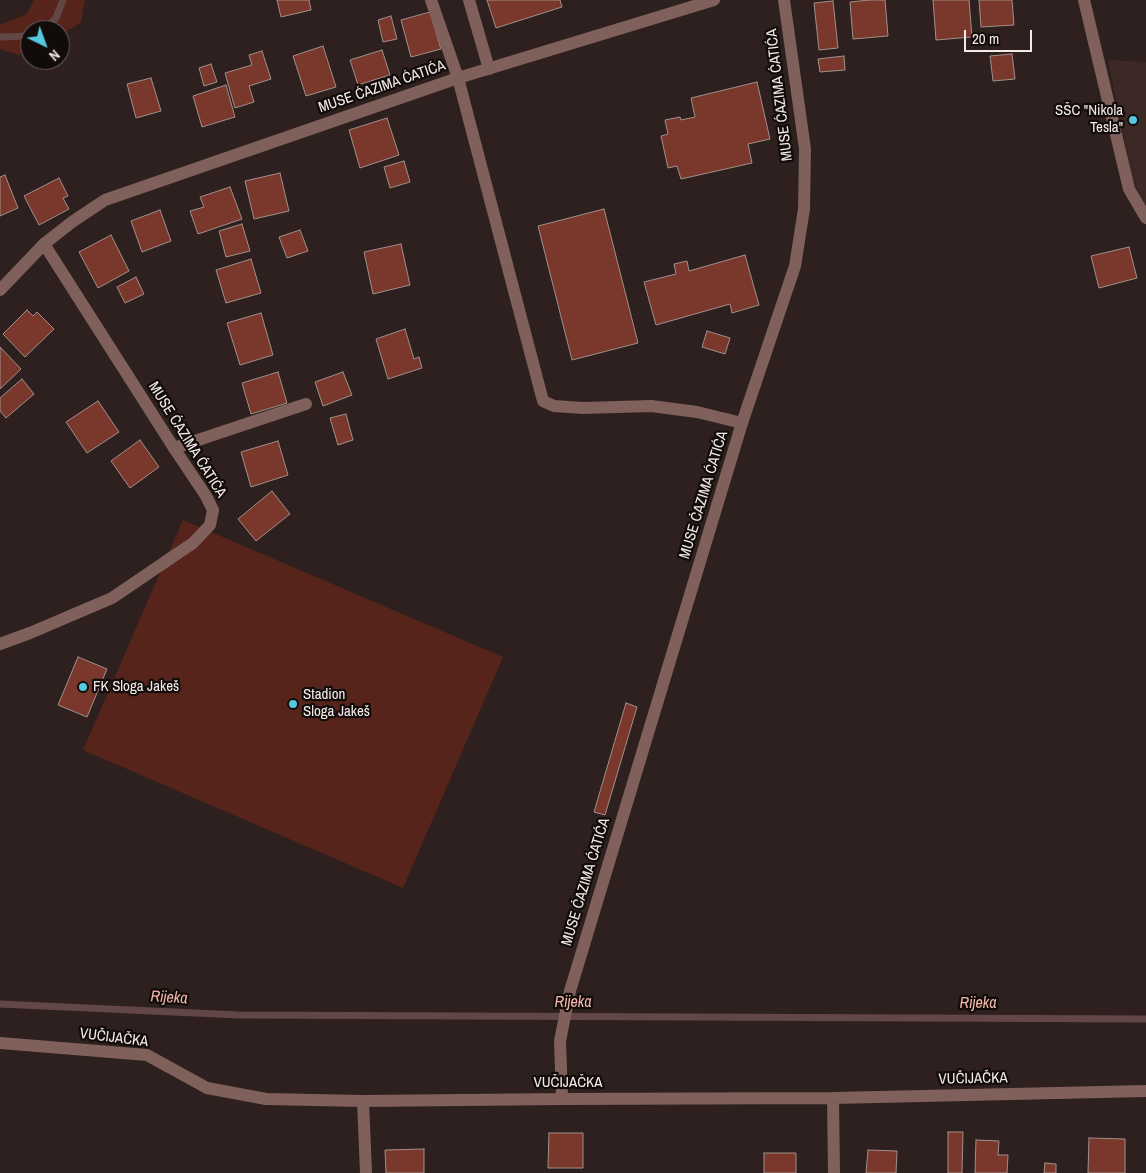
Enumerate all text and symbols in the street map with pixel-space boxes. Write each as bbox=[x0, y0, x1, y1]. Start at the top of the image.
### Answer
north arrow bbox=[20, 20, 70, 70]
scale bar bbox=[966, 20, 1034, 52]
street label: MUSE ĆAZIMA ĆATIĆA bbox=[763, 28, 797, 162]
text: 20 m bbox=[972, 28, 999, 49]
text: N bbox=[45, 46, 63, 65]
street label: MUSE ĆAZIMA ĆATIĆA bbox=[316, 57, 448, 117]
place label: SŠC "Nikola Tesla" bbox=[1055, 102, 1123, 137]
marker: SŠC "Nikola Tesla" bbox=[1127, 114, 1139, 126]
street label: MUSE ĆAZIMA ĆATIĆA bbox=[144, 379, 230, 501]
street label: MUSE ĆAZIMA ĆATIĆA bbox=[676, 429, 732, 561]
place label: FK Sloga Jakeš bbox=[93, 678, 179, 696]
marker: FK Sloga Jakeš bbox=[77, 681, 89, 693]
place label: Stadion Sloga Jakeš bbox=[303, 686, 370, 721]
marker: Stadion Sloga Jakeš bbox=[287, 698, 299, 710]
street label: MUSE ĆAZIMA ĆATIĆA bbox=[558, 816, 614, 948]
water label: Rijeka bbox=[150, 987, 188, 1009]
water label: Rijeka bbox=[554, 993, 592, 1013]
water label: Rijeka bbox=[959, 994, 997, 1014]
street label: VUČIJAČKA bbox=[79, 1025, 149, 1051]
street label: VUČIJAČKA bbox=[938, 1069, 1008, 1089]
street label: VUČIJAČKA bbox=[533, 1074, 603, 1092]

